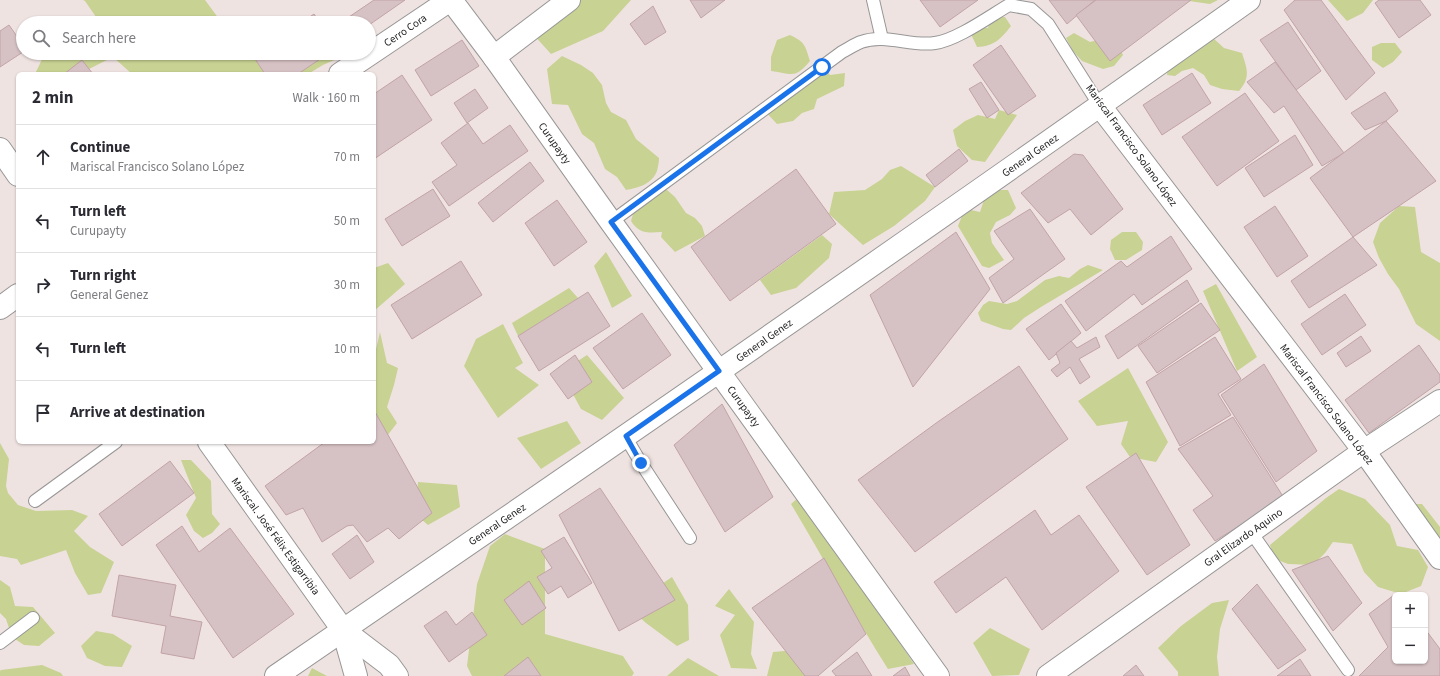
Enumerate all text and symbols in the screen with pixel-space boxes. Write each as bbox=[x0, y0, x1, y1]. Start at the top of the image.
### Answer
street label: Cerro Cora bbox=[381, 11, 430, 50]
search box bbox=[16, 16, 376, 60]
icon: search bbox=[30, 27, 52, 49]
text: Search here bbox=[62, 28, 136, 49]
route start bbox=[813, 58, 831, 76]
street label: Mariscal Francisco Solano López bbox=[1082, 81, 1181, 210]
text: 2 min bbox=[32, 86, 73, 110]
text: Walk · 160 m bbox=[292, 89, 360, 107]
street label: Curupayty bbox=[535, 120, 574, 167]
street label: General Genez bbox=[999, 130, 1062, 181]
text: Continue bbox=[70, 137, 130, 158]
icon: ahead bbox=[32, 146, 54, 168]
text: 70 m bbox=[334, 148, 360, 166]
text: Mariscal Francisco Solano López bbox=[70, 158, 244, 176]
text: Turn left bbox=[70, 201, 126, 222]
icon: left bbox=[32, 210, 54, 232]
text: 50 m bbox=[334, 212, 360, 230]
text: Curupayty bbox=[70, 222, 126, 240]
text: Turn right bbox=[70, 265, 136, 286]
icon: right bbox=[32, 274, 54, 296]
text: 30 m bbox=[334, 276, 360, 294]
text: General Genez bbox=[70, 286, 148, 304]
street label: General Genez bbox=[733, 315, 796, 366]
icon: left bbox=[32, 338, 54, 360]
text: Turn left bbox=[70, 338, 126, 359]
text: 10 m bbox=[334, 340, 360, 358]
street label: Mariscal Francisco Solano López bbox=[1276, 341, 1377, 468]
street label: Curupayty bbox=[724, 383, 764, 430]
icon: arrive bbox=[32, 402, 54, 424]
text: Arrive at destination bbox=[70, 402, 205, 423]
route end bbox=[632, 454, 650, 472]
street label: Mariscal. José Félix Estigarribia bbox=[228, 474, 323, 598]
street label: General Genez bbox=[466, 500, 529, 549]
street label: Gral Elizardo Aquino bbox=[1201, 505, 1286, 570]
map controls bbox=[1392, 592, 1428, 664]
button: + bbox=[1392, 592, 1428, 628]
button: − bbox=[1392, 628, 1428, 664]

